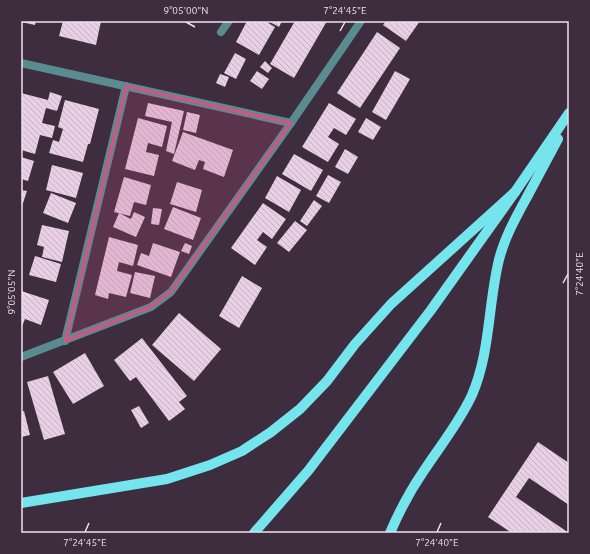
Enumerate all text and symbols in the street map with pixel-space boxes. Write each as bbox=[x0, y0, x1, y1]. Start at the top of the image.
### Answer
text: 9°05'00"N bbox=[164, 5, 208, 16]
text: 7°24'45"E bbox=[323, 5, 367, 16]
text: 7°24'40"E bbox=[574, 252, 585, 296]
text: 9°05'05"N bbox=[6, 270, 17, 314]
text: 7°24'45"E bbox=[63, 537, 107, 548]
text: 7°24'40"E bbox=[415, 537, 459, 548]

